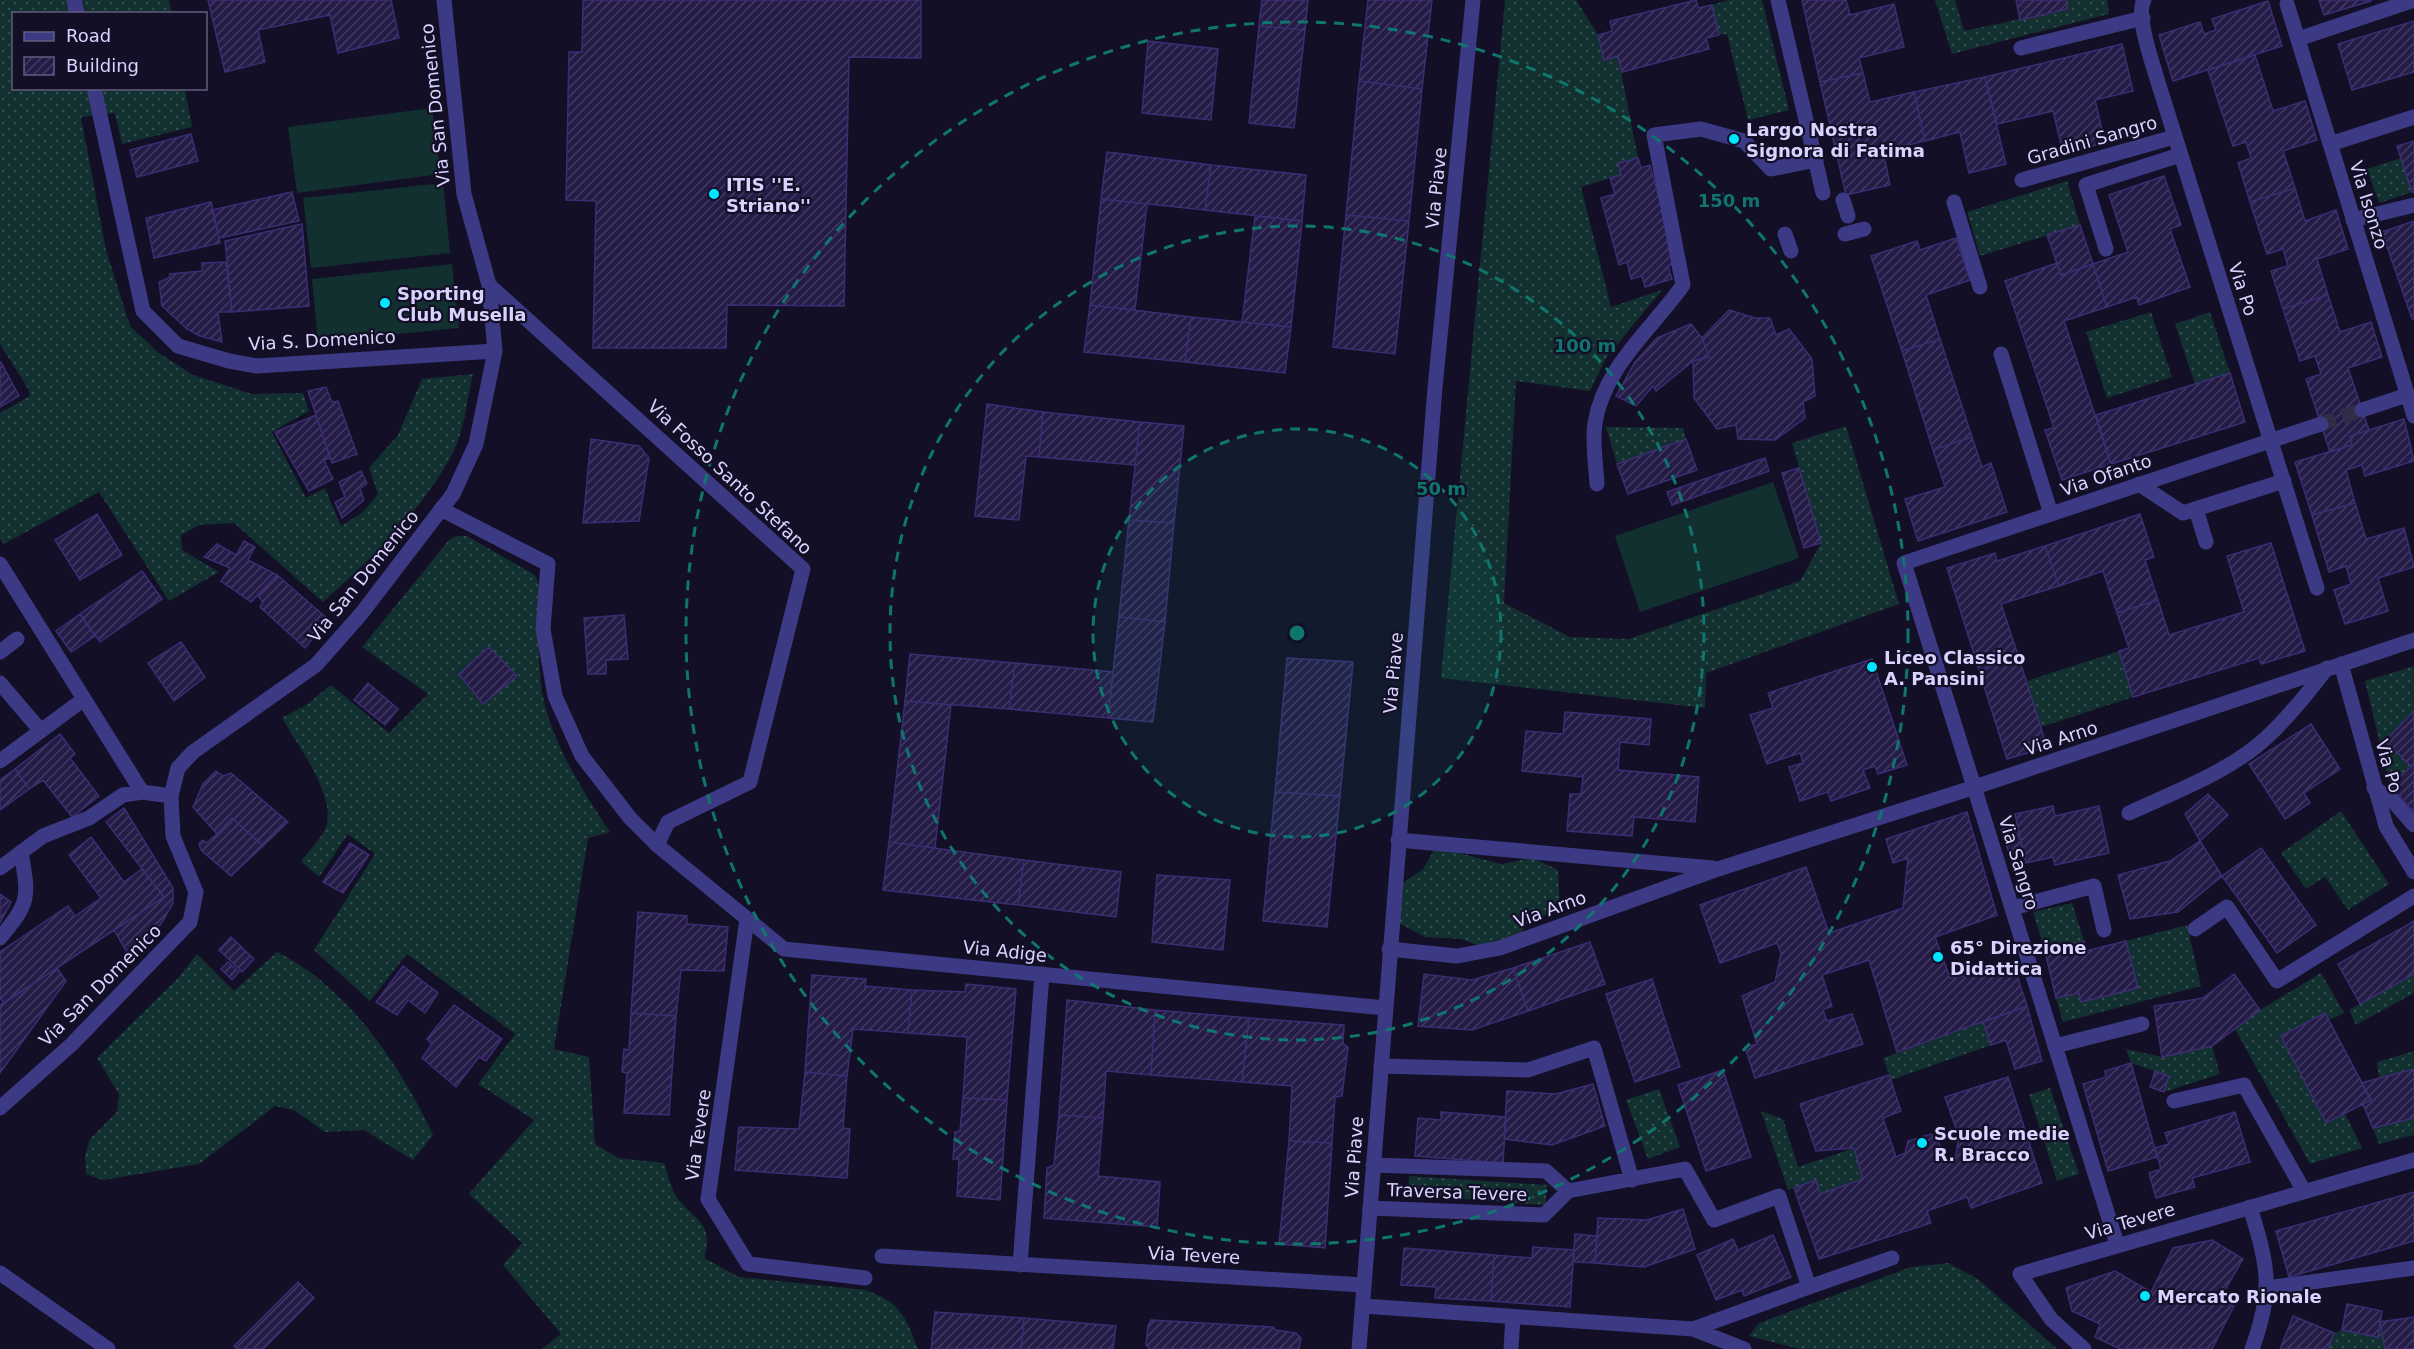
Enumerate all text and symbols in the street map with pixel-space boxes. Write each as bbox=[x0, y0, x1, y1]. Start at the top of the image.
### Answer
legend bbox=[12, 12, 207, 90]
street label: Via San Domenico bbox=[416, 22, 454, 188]
text: Road bbox=[66, 25, 111, 46]
text: Building bbox=[66, 55, 139, 76]
street label: Gradini Sangro bbox=[2025, 111, 2159, 169]
place label: Largo Nostra Signora di Fatima bbox=[1746, 119, 1925, 161]
marker: Largo Nostra Signora di Fatima bbox=[1727, 132, 1741, 146]
street label: Via Piave bbox=[1421, 146, 1451, 230]
street label: Via Isonzo bbox=[2346, 158, 2392, 252]
place label: ITIS ''E. Striano'' bbox=[726, 174, 811, 216]
marker: ITIS ''E. Striano'' bbox=[707, 187, 721, 201]
text: 150 m bbox=[1698, 190, 1760, 211]
street label: Via Po bbox=[2225, 260, 2261, 318]
place label: Sporting Club Musella bbox=[397, 283, 526, 325]
marker: Sporting Club Musella bbox=[378, 296, 392, 310]
street label: Via S. Domenico bbox=[248, 326, 396, 354]
text: 100 m bbox=[1554, 335, 1616, 356]
street label: Via Fosso Santo Stefano bbox=[644, 395, 816, 559]
street label: Via Ofanto bbox=[2058, 450, 2154, 500]
text: 50 m bbox=[1416, 478, 1466, 499]
street label: Via San Domenico bbox=[303, 506, 423, 646]
centre of rings bbox=[1287, 623, 1307, 643]
street label: Via Piave bbox=[1379, 631, 1407, 715]
place label: Liceo Classico A. Pansini bbox=[1884, 647, 2025, 689]
marker: Liceo Classico A. Pansini bbox=[1865, 660, 1879, 674]
street label: Via Arno bbox=[2022, 716, 2100, 760]
street label: Via Po bbox=[2371, 737, 2407, 795]
street label: Via Sangro bbox=[1995, 814, 2043, 912]
street label: Via Arno bbox=[1511, 886, 1589, 932]
street label: Via San Domenico bbox=[35, 920, 165, 1050]
street label: Via Adige bbox=[962, 936, 1048, 966]
place label: 65° Direzione Didattica bbox=[1950, 937, 2087, 979]
marker: 65° Direzione Didattica bbox=[1931, 950, 1945, 964]
street label: Via Tevere bbox=[681, 1088, 715, 1182]
street label: Via Piave bbox=[1341, 1115, 1367, 1199]
place label: Scuole medie R. Bracco bbox=[1934, 1123, 2070, 1165]
marker: Scuole medie R. Bracco bbox=[1915, 1136, 1929, 1150]
street label: Traversa Tevere bbox=[1385, 1179, 1528, 1205]
street label: Via Tevere bbox=[2083, 1198, 2177, 1244]
street label: Via Tevere bbox=[1147, 1242, 1241, 1268]
place label: Mercato Rionale bbox=[2157, 1286, 2322, 1307]
marker: Mercato Rionale bbox=[2138, 1289, 2152, 1303]

